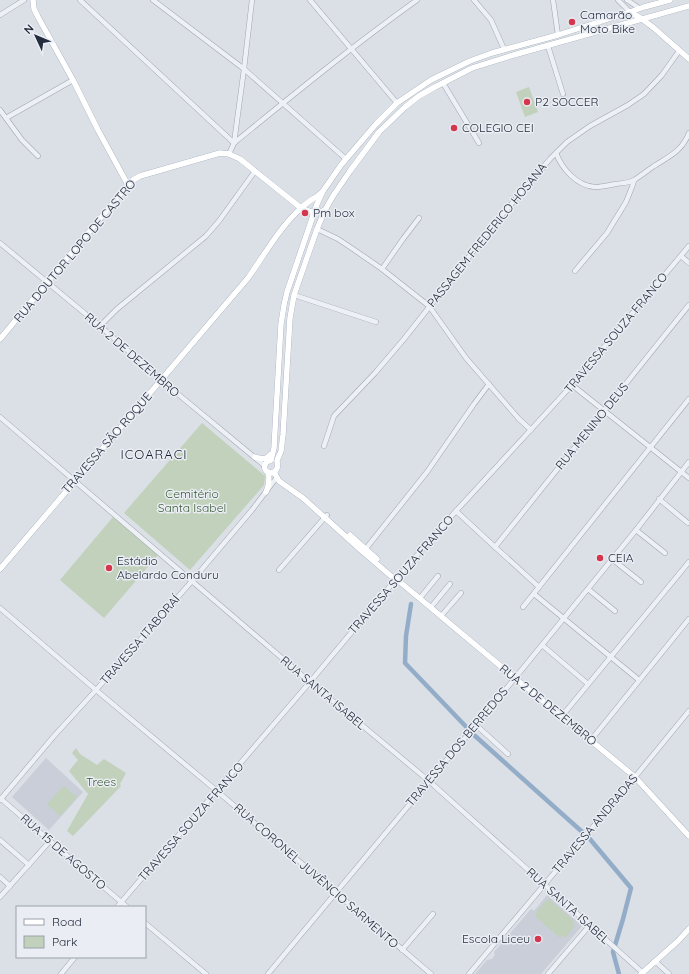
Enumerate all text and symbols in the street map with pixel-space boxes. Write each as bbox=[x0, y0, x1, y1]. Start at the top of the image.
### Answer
place label: Camarão Moto Bike bbox=[580, 7, 635, 36]
north arrow bbox=[16, 16, 56, 56]
marker: Camarão Moto Bike bbox=[567, 17, 577, 27]
text: N bbox=[21, 21, 37, 37]
place label: P2 SOCCER bbox=[535, 94, 599, 109]
marker: P2 SOCCER bbox=[522, 97, 532, 107]
place label: COLEGIO CEI bbox=[462, 120, 534, 135]
marker: COLEGIO CEI bbox=[449, 123, 459, 133]
street label: PASSAGEM FREDERICO HOSANA bbox=[424, 159, 550, 310]
street label: RUA DOUTOR LOPO DE CASTRO bbox=[10, 176, 139, 325]
place label: Pm box bbox=[313, 205, 355, 220]
marker: Pm box bbox=[300, 208, 310, 218]
street label: TRAVESSA SOUZA FRANCO bbox=[561, 269, 671, 396]
street label: RUA 2 DE DEZEMBRO bbox=[82, 309, 183, 400]
street label: RUA MENINO DEUS bbox=[552, 379, 632, 472]
street label: TRAVESSA SÃO ROQUE bbox=[58, 389, 155, 497]
district label: ICOARACI bbox=[121, 446, 187, 462]
park label: Cemitério Santa Isabel bbox=[158, 486, 226, 515]
street label: TRAVESSA SOUZA FRANCO bbox=[345, 512, 456, 637]
place label: CEIA bbox=[608, 550, 634, 565]
place label: Estádio Abelardo Conduru bbox=[117, 553, 219, 582]
marker: CEIA bbox=[595, 553, 605, 563]
marker: Estádio Abelardo Conduru bbox=[104, 563, 114, 573]
street label: TRAVESSA ITABORAÍ bbox=[96, 591, 183, 688]
street label: RUA SANTA ISABEL bbox=[278, 653, 370, 733]
street label: RUA 2 DE DEZEMBRO bbox=[497, 661, 600, 748]
street label: TRAVESSA DOS BERREDOS bbox=[402, 684, 511, 809]
street label: TRAVESSA SOUZA FRANCO bbox=[135, 759, 246, 884]
street label: TRAVESSA ANDRADAS bbox=[549, 771, 641, 876]
park label: Trees bbox=[86, 774, 116, 789]
street label: RUA CORONEL JUVÊNCIO SARMENTO bbox=[231, 800, 402, 951]
street label: RUA 15 DE AGOSTO bbox=[17, 810, 109, 893]
street label: RUA SANTA ISABEL bbox=[524, 864, 614, 947]
legend bbox=[16, 906, 146, 958]
text: Road bbox=[52, 914, 82, 929]
place label: Escola Liceu bbox=[462, 931, 530, 946]
text: Park bbox=[52, 934, 77, 949]
marker: Escola Liceu bbox=[533, 934, 543, 944]

